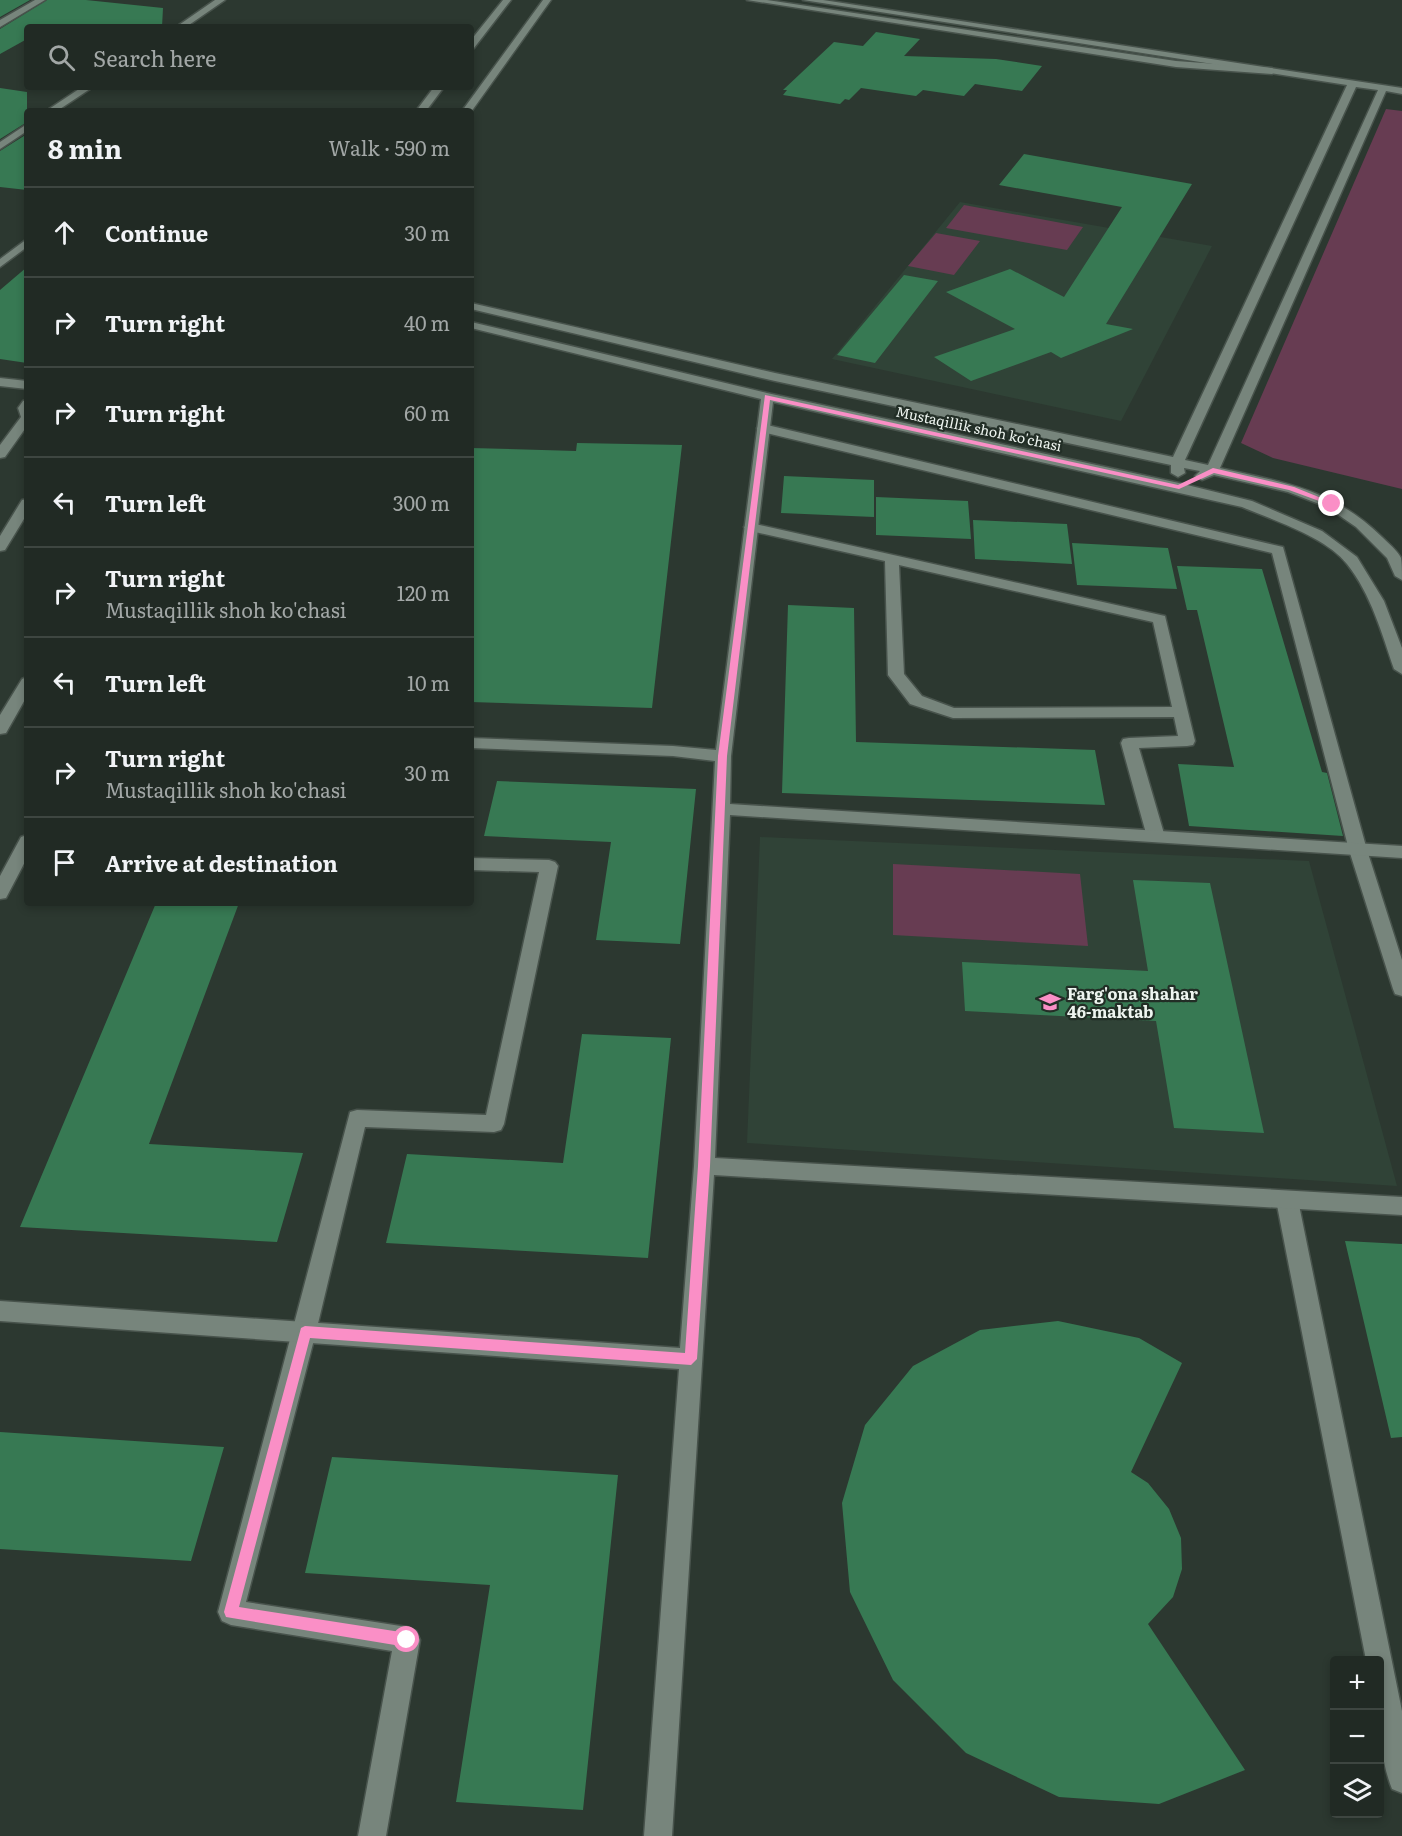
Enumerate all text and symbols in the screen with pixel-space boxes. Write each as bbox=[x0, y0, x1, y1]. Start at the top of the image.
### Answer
search box bbox=[24, 24, 474, 90]
icon: search bbox=[45, 41, 78, 74]
text: Search here bbox=[93, 41, 216, 74]
text: 8 min bbox=[48, 128, 122, 167]
text: Walk · 590 m bbox=[329, 132, 450, 162]
icon: ahead bbox=[48, 216, 81, 249]
text: Continue bbox=[105, 216, 208, 249]
text: 30 m bbox=[404, 217, 450, 247]
icon: right bbox=[48, 306, 81, 339]
text: Turn right bbox=[105, 306, 225, 339]
text: 40 m bbox=[404, 307, 450, 337]
icon: right bbox=[48, 396, 81, 429]
text: Turn right bbox=[105, 396, 225, 429]
text: 60 m bbox=[404, 397, 450, 427]
street label: Mustaqillik shoh ko'chasi bbox=[894, 401, 1064, 455]
icon: left bbox=[48, 486, 81, 519]
text: Turn left bbox=[105, 486, 206, 519]
text: 300 m bbox=[393, 487, 450, 517]
route end bbox=[1318, 490, 1344, 516]
text: Turn right bbox=[105, 561, 225, 594]
icon: right bbox=[48, 576, 81, 609]
text: 120 m bbox=[397, 577, 450, 607]
text: Mustaqillik shoh ko'chasi bbox=[105, 594, 346, 624]
icon: left bbox=[48, 666, 81, 699]
text: Turn left bbox=[105, 666, 206, 699]
text: 10 m bbox=[407, 667, 450, 697]
text: Turn right bbox=[105, 741, 225, 774]
icon: right bbox=[48, 756, 81, 789]
text: 30 m bbox=[404, 757, 450, 787]
text: Mustaqillik shoh ko'chasi bbox=[105, 774, 346, 804]
icon: arrive bbox=[48, 846, 81, 879]
text: Arrive at destination bbox=[105, 846, 338, 879]
place label: Farg'ona shahar 46-maktab bbox=[1067, 981, 1198, 1023]
school or university icon: Farg'ona shahar 46-maktab bbox=[1038, 990, 1062, 1014]
route start bbox=[393, 1626, 419, 1652]
map controls bbox=[1330, 1656, 1384, 1818]
button: + bbox=[1330, 1656, 1384, 1710]
button: − bbox=[1330, 1710, 1384, 1764]
button: layers bbox=[1330, 1764, 1384, 1818]

